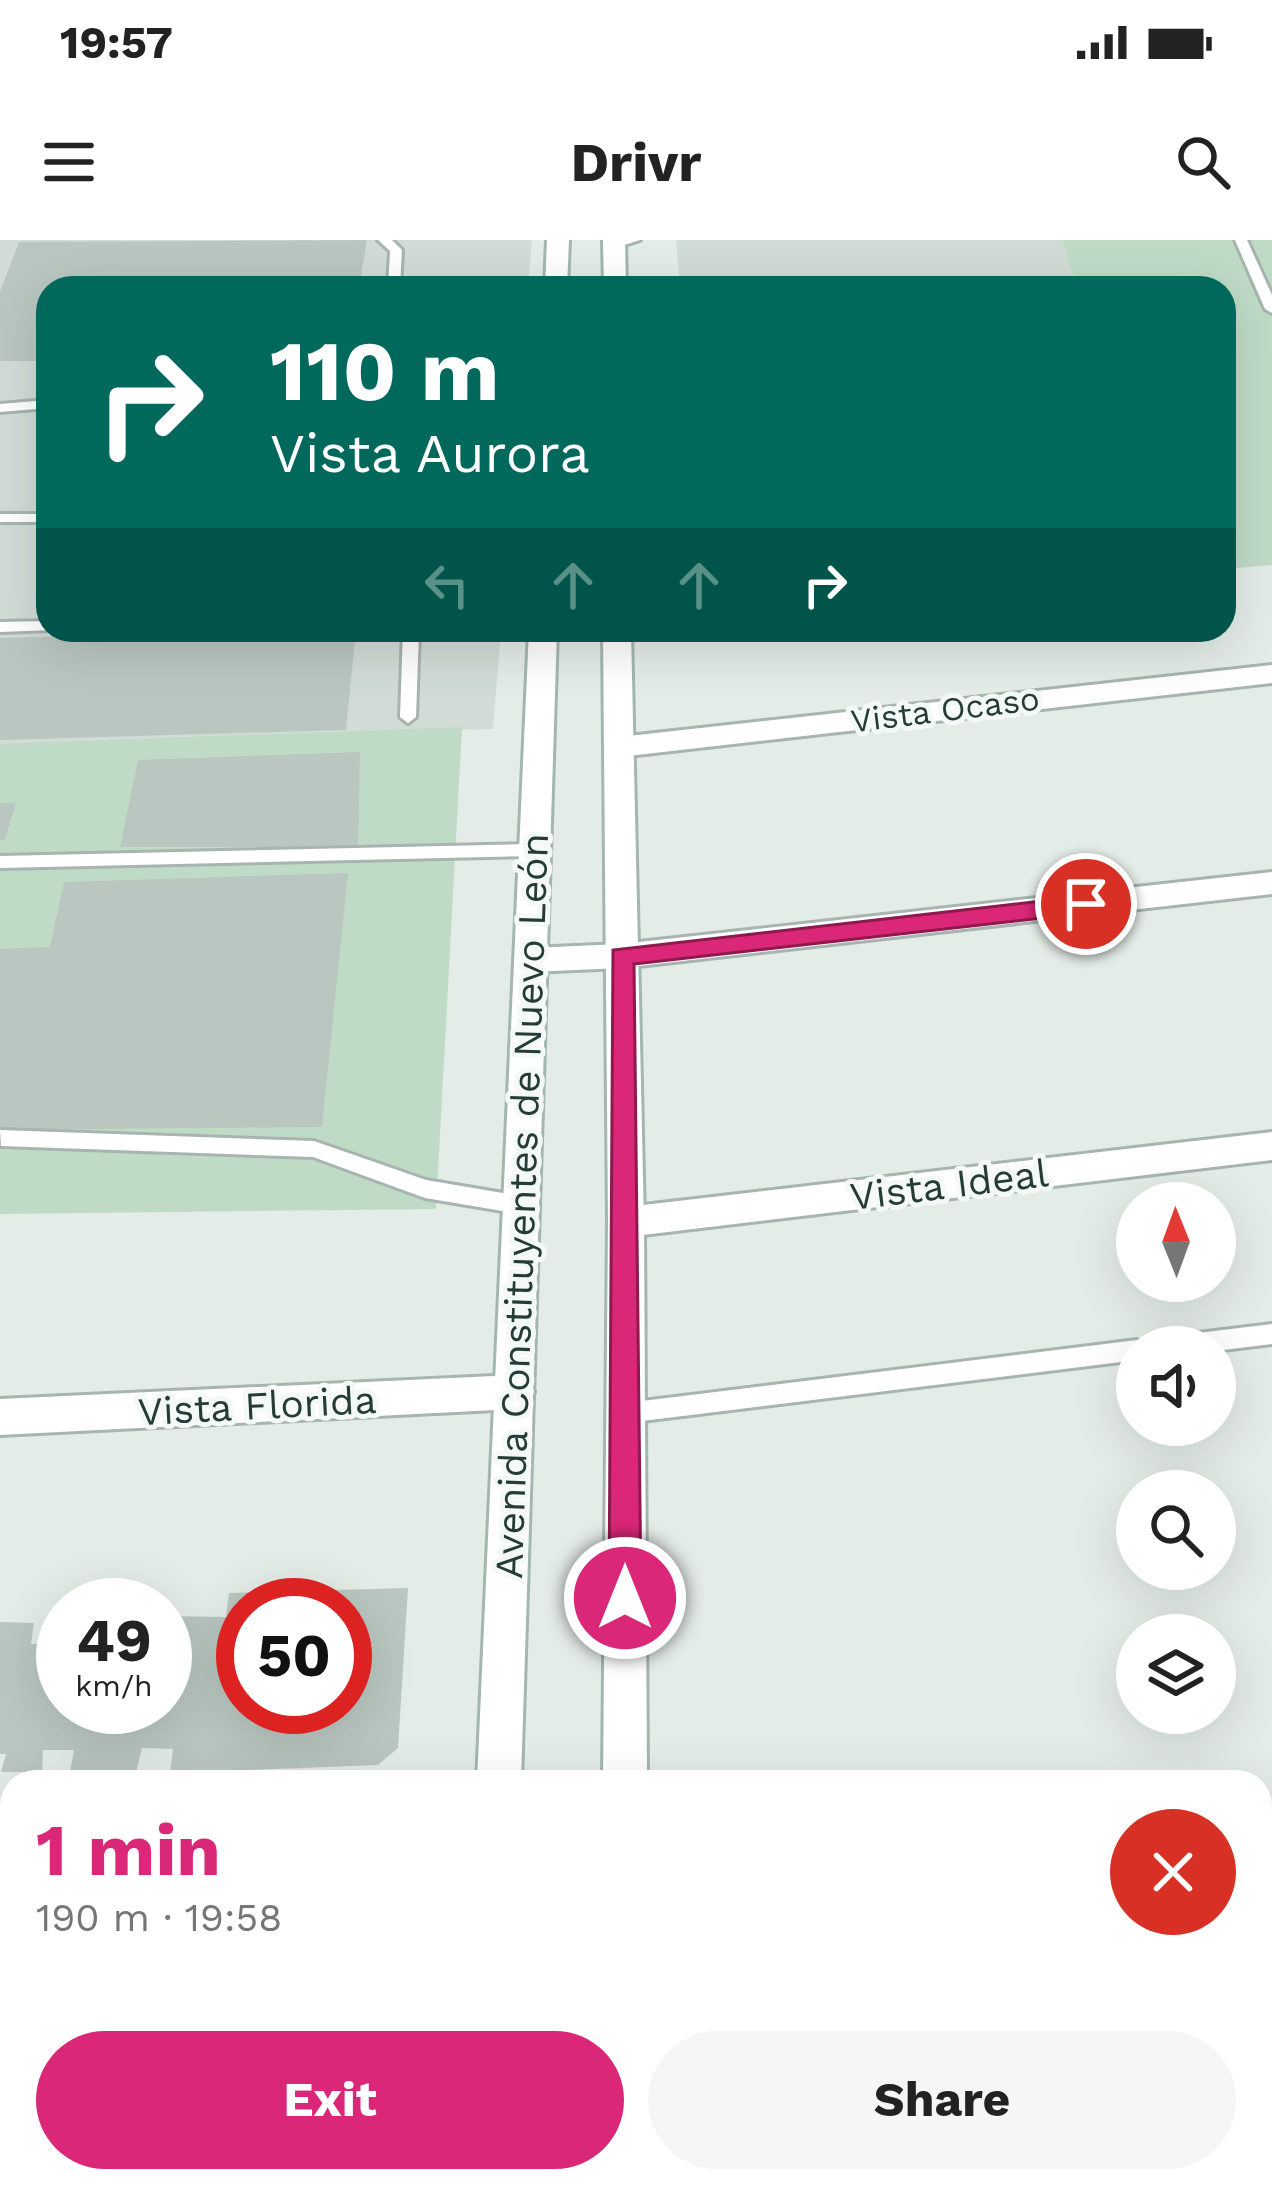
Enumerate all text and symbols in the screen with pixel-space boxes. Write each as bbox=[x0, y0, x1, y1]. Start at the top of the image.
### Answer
text: 19:57 bbox=[60, 16, 173, 69]
icon: menu bbox=[36, 129, 102, 195]
icon: search bbox=[1170, 129, 1236, 195]
text: Drivr bbox=[570, 131, 702, 194]
text: 110 m bbox=[270, 322, 500, 420]
icon: right bbox=[72, 324, 228, 480]
text: Vista Aurora bbox=[270, 422, 590, 485]
icon: left bbox=[414, 552, 480, 618]
icon: ahead bbox=[540, 552, 606, 618]
icon: ahead bbox=[666, 552, 732, 618]
icon: right bbox=[792, 552, 858, 618]
street label: Vista Ocaso bbox=[849, 679, 1042, 740]
street label: Avenida Constituyentes de Nuevo León bbox=[486, 832, 557, 1580]
pin bbox=[1035, 853, 1137, 955]
icon: arrive bbox=[1053, 871, 1119, 937]
street label: Vista Ideal bbox=[847, 1150, 1051, 1219]
north arrow bbox=[1116, 1182, 1236, 1302]
map controls bbox=[1116, 1182, 1236, 1734]
button: sound bbox=[1116, 1326, 1236, 1446]
street label: Vista Florida bbox=[137, 1377, 378, 1434]
button: search bbox=[1116, 1470, 1236, 1590]
position arrow bbox=[562, 1535, 688, 1661]
speed limit sign: 50 bbox=[216, 1578, 372, 1734]
text: 49 bbox=[76, 1605, 152, 1676]
button: layers bbox=[1116, 1614, 1236, 1734]
text: km/h bbox=[75, 1668, 153, 1703]
text: 1 min bbox=[36, 1808, 221, 1892]
button: close bbox=[1110, 1809, 1236, 1935]
text: 190 m · 19:58 bbox=[36, 1895, 282, 1940]
button: Exit bbox=[36, 2031, 624, 2169]
button: Share bbox=[648, 2031, 1236, 2169]

